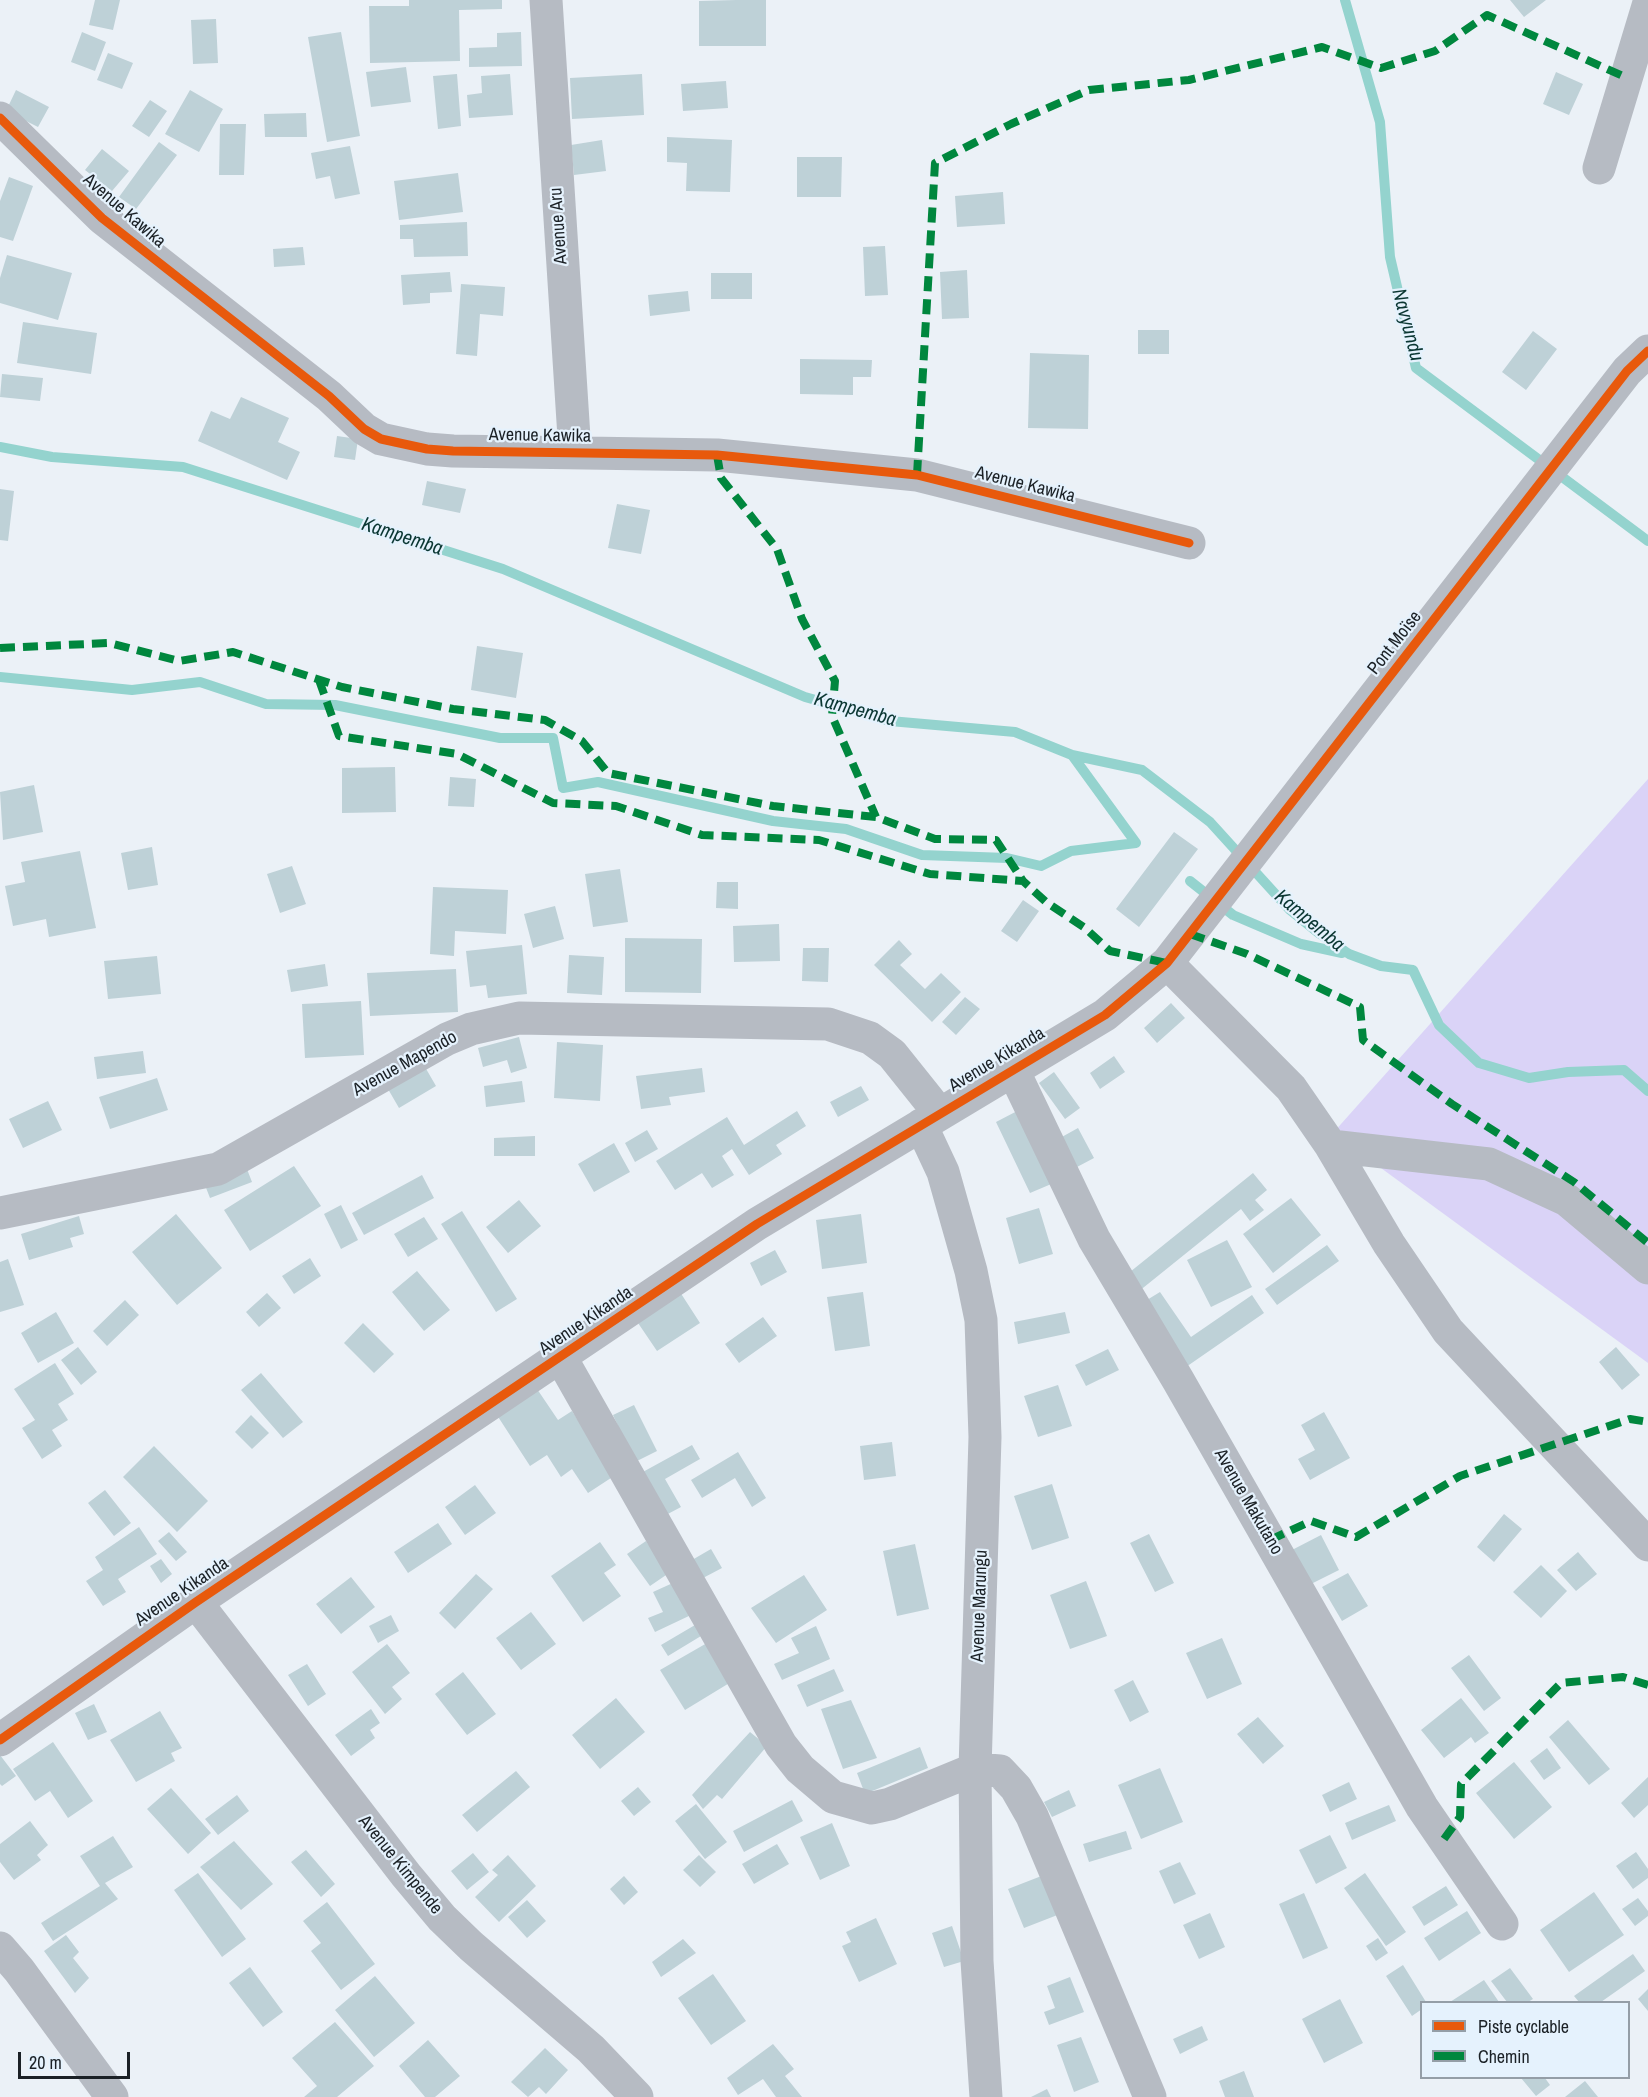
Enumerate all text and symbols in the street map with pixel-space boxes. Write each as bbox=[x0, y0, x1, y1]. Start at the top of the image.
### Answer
street label: Avenue Kawika bbox=[78, 169, 170, 253]
street label: Avenue Aru bbox=[546, 187, 572, 265]
water label: Navyundu bbox=[1386, 286, 1428, 364]
street label: Avenue Kawika bbox=[489, 424, 591, 448]
street label: Avenue Kawika bbox=[973, 462, 1077, 508]
water label: Kampemba bbox=[358, 513, 446, 561]
street label: Pont Moïse bbox=[1364, 607, 1426, 679]
water label: Kampemba bbox=[811, 688, 899, 732]
water label: Kampemba bbox=[1269, 885, 1349, 957]
street label: Avenue Kikanda bbox=[945, 1023, 1049, 1097]
street label: Avenue Mapendo bbox=[349, 1027, 461, 1101]
street label: Avenue Kikanda bbox=[535, 1282, 637, 1360]
street label: Avenue Makutano bbox=[1209, 1445, 1287, 1559]
street label: Avenue Marungu bbox=[967, 1550, 993, 1662]
street label: Avenue Kikanda bbox=[131, 1553, 233, 1631]
street label: Avenue Kimpende bbox=[353, 1811, 447, 1919]
legend bbox=[1420, 2001, 1630, 2079]
text: Piste cyclable bbox=[1478, 2014, 1569, 2039]
scale bar bbox=[21, 2040, 134, 2078]
text: Chemin bbox=[1478, 2044, 1530, 2069]
text: 20 m bbox=[29, 2050, 62, 2075]

